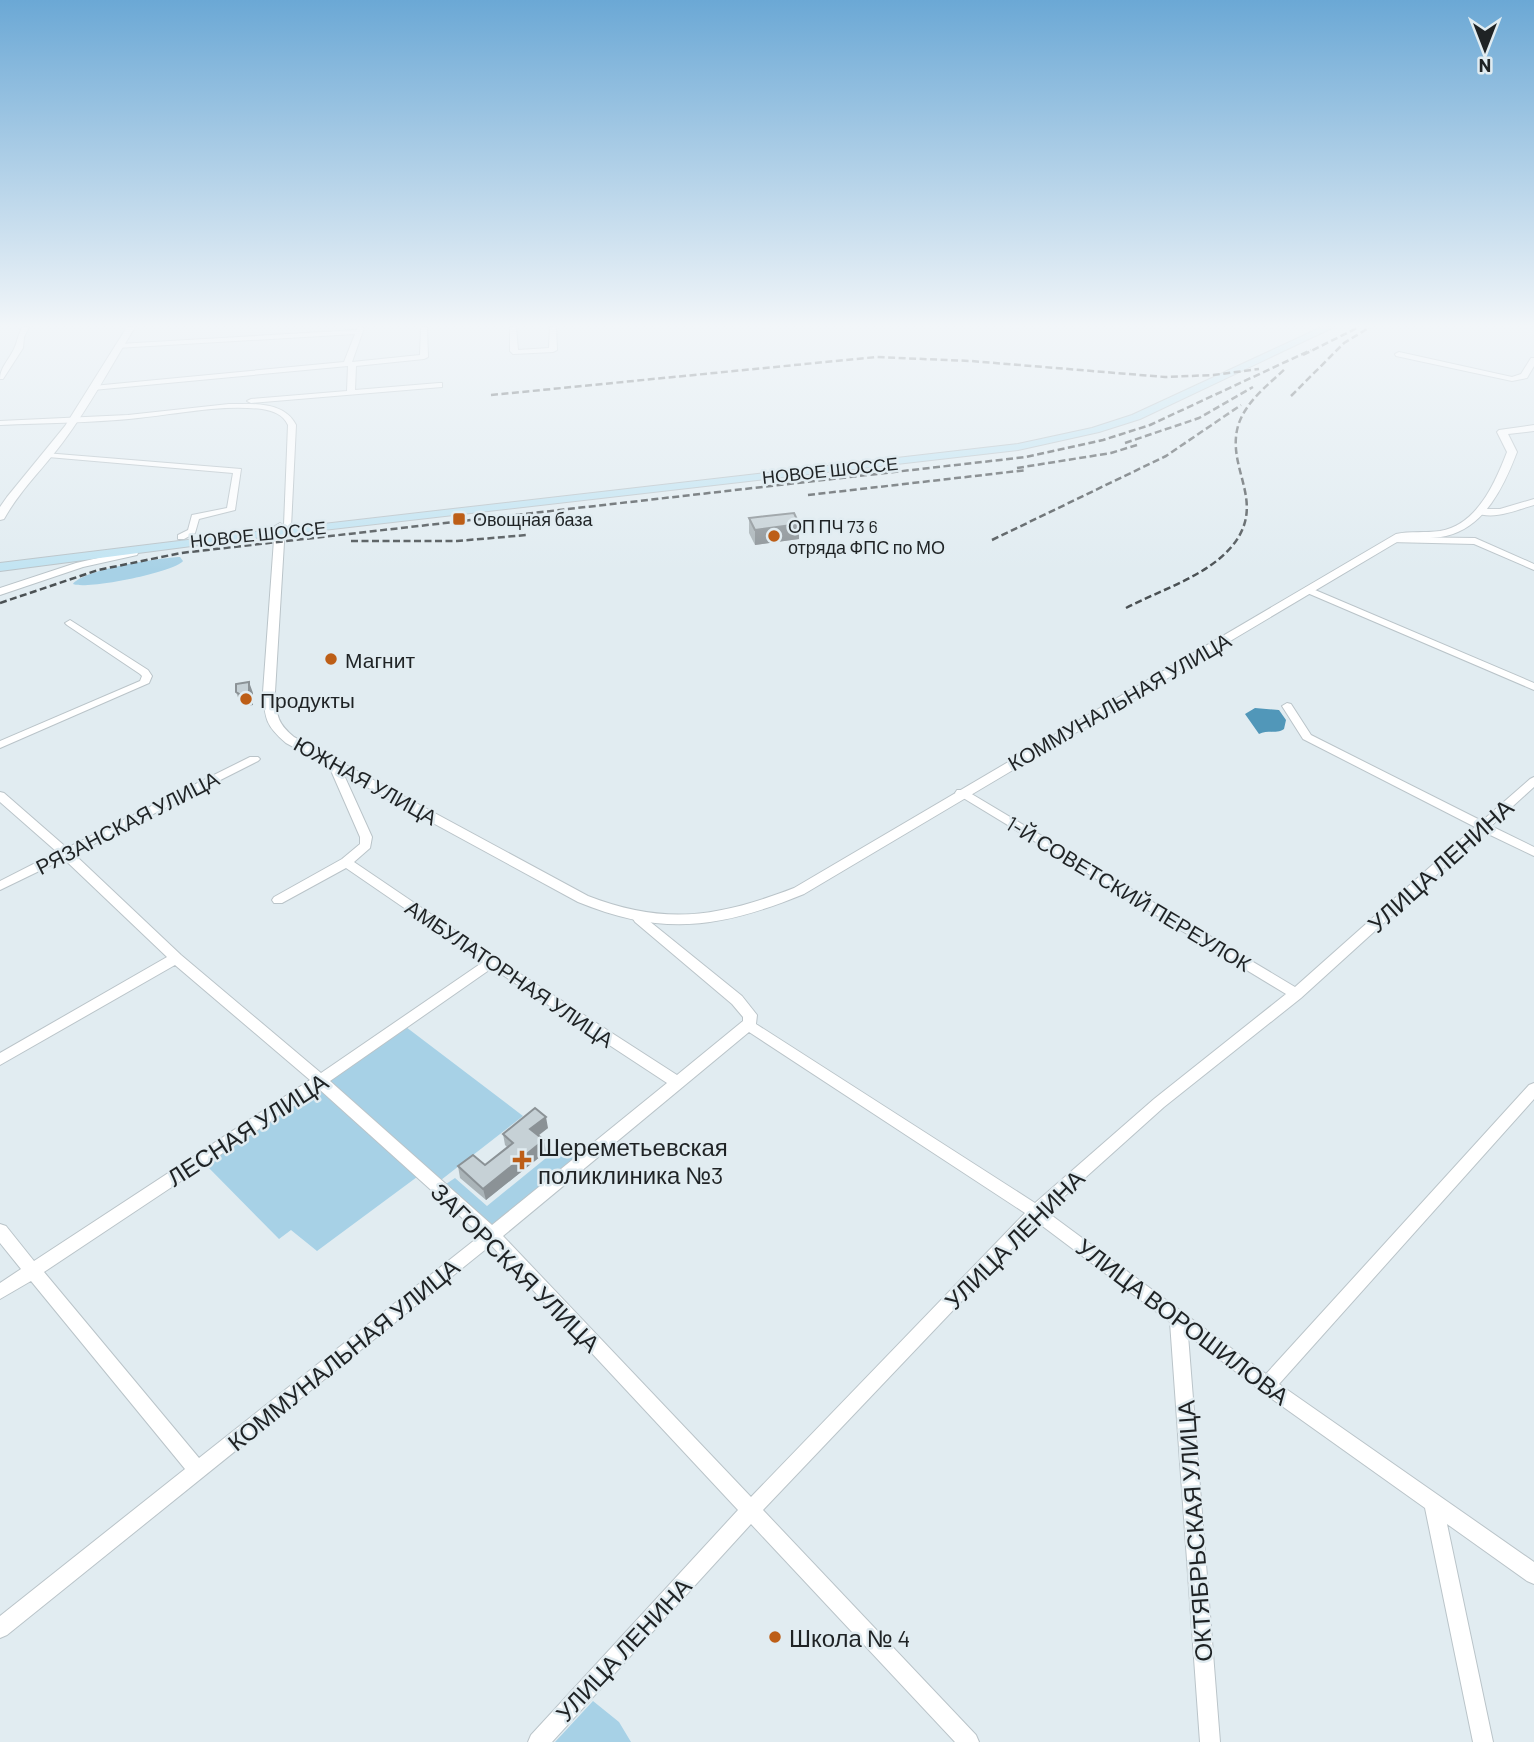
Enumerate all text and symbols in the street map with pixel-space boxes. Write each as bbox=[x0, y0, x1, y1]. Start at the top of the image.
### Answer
north arrow bbox=[1450, 14, 1520, 84]
text: N bbox=[1479, 55, 1491, 78]
street label: НОВОЕ ШОССЕ bbox=[761, 452, 899, 488]
place label: Овощная база bbox=[473, 508, 593, 530]
marker: Овощная база bbox=[451, 511, 467, 527]
place label: ОП ПЧ 73 6 отряда ФПС по МО bbox=[788, 515, 945, 558]
street label: НОВОЕ ШОССЕ bbox=[189, 516, 327, 552]
marker: ОП ПЧ 73 6 отряда ФПС по МО bbox=[766, 528, 782, 544]
street label: КОММУНАЛЬНАЯ УЛИЦА bbox=[1003, 627, 1235, 775]
place label: Магнит bbox=[345, 647, 415, 672]
marker: Магнит bbox=[323, 651, 339, 667]
place label: Продукты bbox=[260, 687, 355, 712]
marker: Продукты bbox=[238, 691, 254, 707]
street label: ЮЖНАЯ УЛИЦА bbox=[290, 730, 442, 830]
street label: РЯЗАНСКАЯ УЛИЦА bbox=[31, 765, 223, 879]
street label: УЛИЦА ЛЕНИНА bbox=[1361, 792, 1519, 938]
street label: 1-Й СОВЕТСКИЙ ПЕРЕУЛОК bbox=[1002, 810, 1256, 976]
street label: АМБУЛАТОРНАЯ УЛИЦА bbox=[401, 894, 619, 1052]
street label: ЛЕСНАЯ УЛИЦА bbox=[161, 1066, 333, 1192]
place label: Шереметьевская поликлиника №3 bbox=[538, 1132, 728, 1189]
marker: Шереметьевская поликлиника №3 bbox=[512, 1150, 532, 1170]
street label: УЛИЦА ЛЕНИНА bbox=[938, 1163, 1090, 1315]
street label: ЗАГОРСКАЯ УЛИЦА bbox=[425, 1176, 607, 1358]
street label: УЛИЦА ВОРОШИЛОВА bbox=[1071, 1232, 1295, 1410]
street label: КОММУНАЛЬНАЯ УЛИЦА bbox=[221, 1252, 465, 1456]
street label: ОКТЯБРЬСКАЯ УЛИЦА bbox=[1170, 1399, 1218, 1663]
street label: УЛИЦА ЛЕНИНА bbox=[549, 1571, 697, 1727]
place label: Школа № 4 bbox=[789, 1623, 911, 1652]
marker: Школа № 4 bbox=[767, 1629, 783, 1645]

